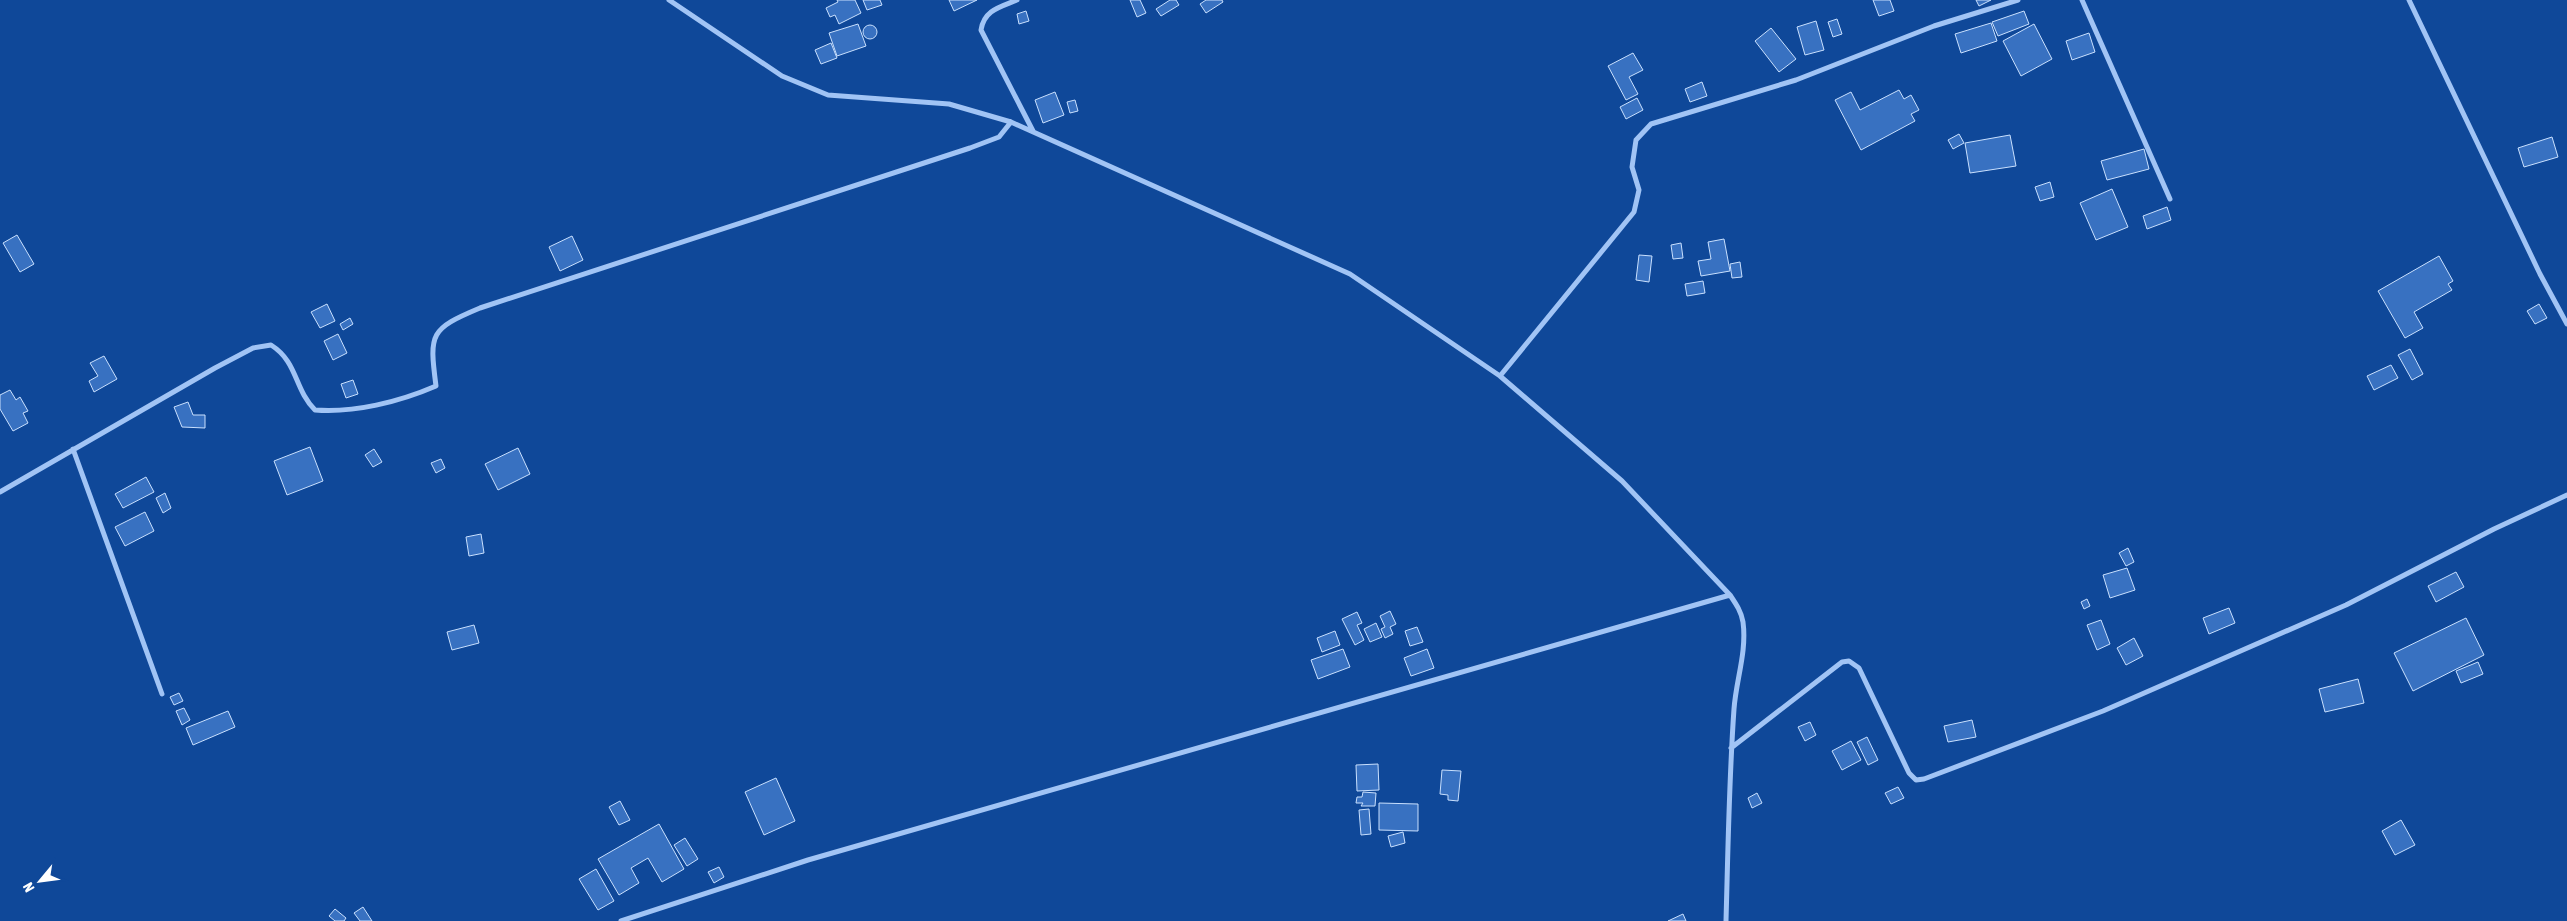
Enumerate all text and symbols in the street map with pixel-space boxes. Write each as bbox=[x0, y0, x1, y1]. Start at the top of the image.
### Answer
north arrow bbox=[15, 856, 65, 906]
text: N bbox=[20, 880, 38, 895]

